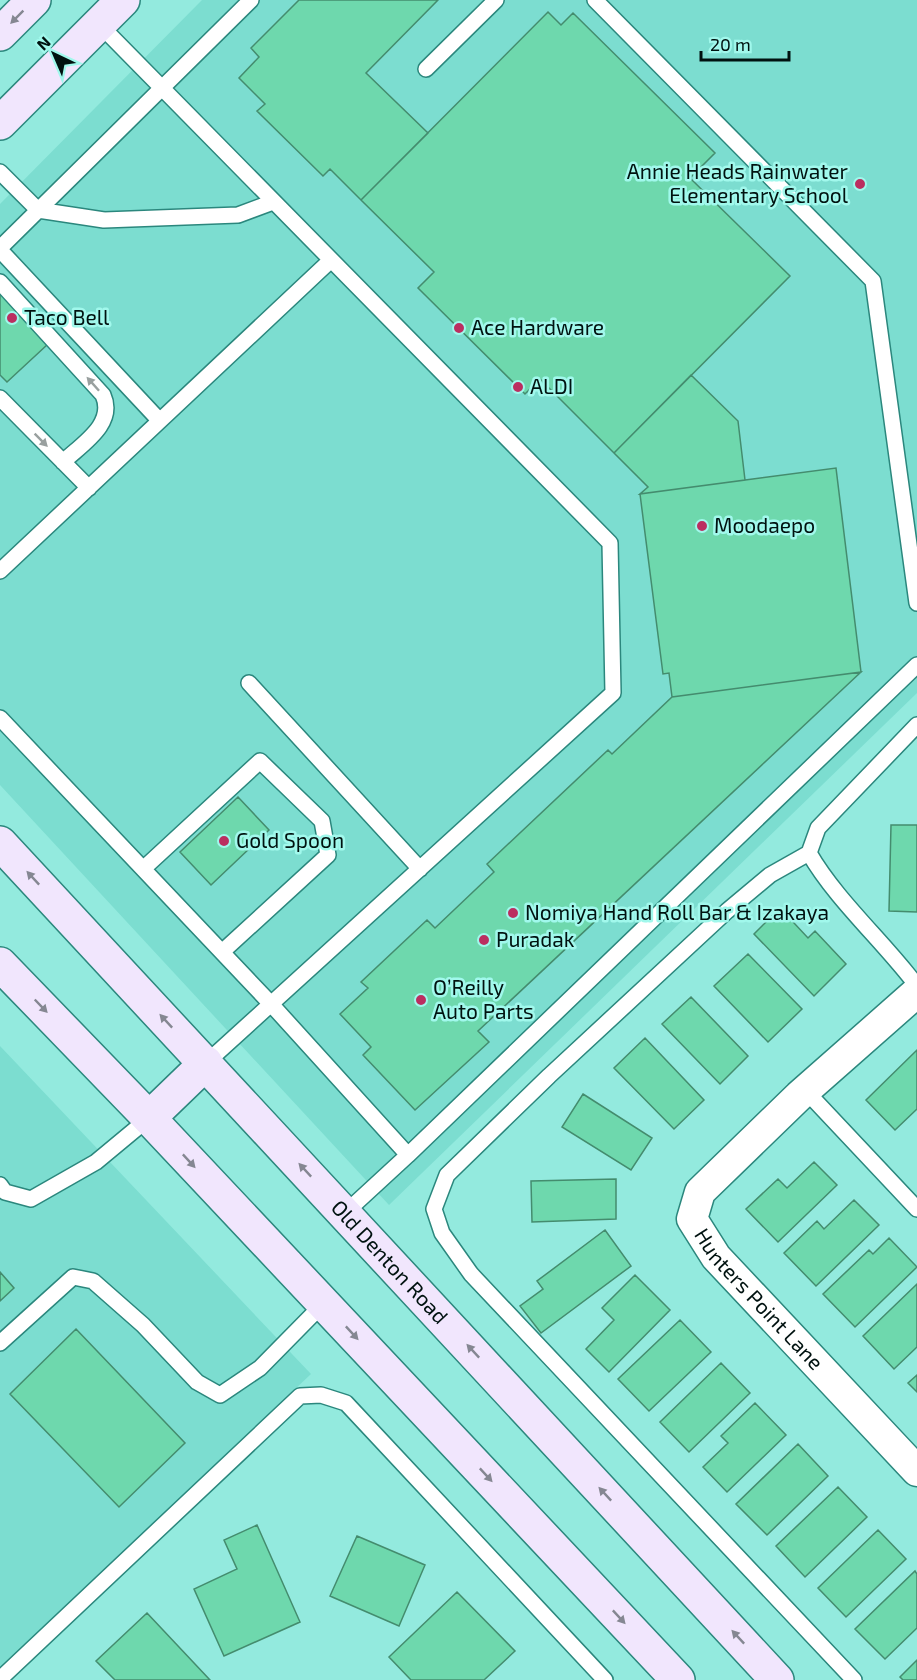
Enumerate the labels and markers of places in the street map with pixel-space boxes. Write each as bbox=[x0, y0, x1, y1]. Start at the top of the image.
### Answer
place label: Annie Heads Rainwater Elementary School bbox=[627, 158, 849, 207]
marker: Annie Heads Rainwater Elementary School bbox=[853, 177, 867, 191]
place label: Taco Bell bbox=[24, 304, 110, 329]
marker: Taco Bell bbox=[5, 311, 19, 325]
place label: Ace Hardware bbox=[471, 314, 604, 339]
marker: Ace Hardware bbox=[452, 321, 466, 335]
place label: ALDI bbox=[530, 373, 573, 398]
marker: ALDI bbox=[511, 380, 525, 394]
place label: Moodaepo bbox=[714, 512, 815, 537]
marker: Moodaepo bbox=[695, 519, 709, 533]
place label: Gold Spoon bbox=[236, 827, 344, 852]
marker: Gold Spoon bbox=[217, 834, 231, 848]
place label: Nomiya Hand Roll Bar & Izakaya bbox=[525, 899, 829, 924]
marker: Nomiya Hand Roll Bar & Izakaya bbox=[506, 906, 520, 920]
place label: Puradak bbox=[496, 926, 575, 951]
marker: Puradak bbox=[477, 933, 491, 947]
place label: O’Reilly Auto Parts bbox=[433, 974, 534, 1023]
marker: O’Reilly Auto Parts bbox=[414, 993, 428, 1007]

